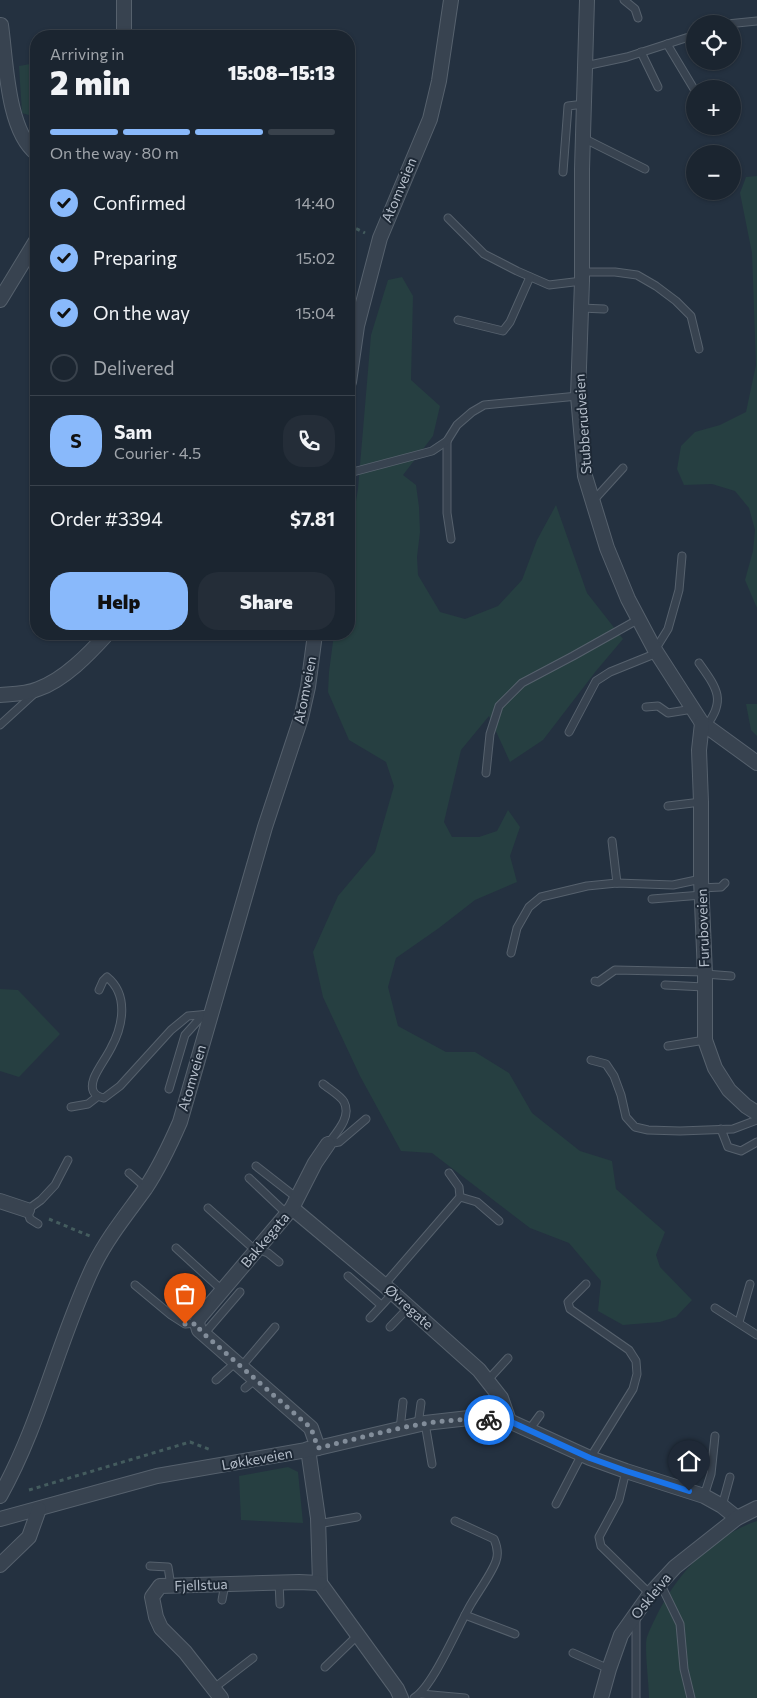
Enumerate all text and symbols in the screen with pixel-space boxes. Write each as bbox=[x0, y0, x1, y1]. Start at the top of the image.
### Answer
map controls bbox=[686, 15, 741, 200]
button: locate bbox=[686, 15, 741, 70]
text: Arriving in bbox=[50, 44, 124, 63]
text: 15:08–15:13 bbox=[228, 61, 335, 84]
text: 2 min bbox=[50, 62, 130, 102]
button: + bbox=[686, 80, 741, 135]
text: On the way · 80 m bbox=[50, 143, 179, 162]
button: − bbox=[686, 145, 741, 200]
street label: Atomveien bbox=[377, 155, 420, 225]
icon: check bbox=[50, 189, 78, 217]
text: Confirmed bbox=[93, 191, 186, 214]
text: 14:40 bbox=[295, 193, 335, 212]
icon: check bbox=[50, 244, 78, 272]
text: Preparing bbox=[93, 246, 177, 269]
text: 15:02 bbox=[296, 248, 335, 267]
icon: check bbox=[50, 299, 78, 327]
text: On the way bbox=[93, 301, 190, 324]
text: 15:04 bbox=[295, 303, 335, 322]
text: Delivered bbox=[93, 356, 174, 379]
street label: Stubberudveien bbox=[571, 373, 594, 475]
button: phone bbox=[283, 415, 335, 467]
text: Sam bbox=[114, 420, 152, 443]
text: S bbox=[70, 429, 82, 452]
text: Courier · 4.5 bbox=[114, 443, 201, 462]
text: Order #3394 bbox=[50, 507, 163, 530]
text: $7.81 bbox=[290, 507, 335, 530]
button: Help bbox=[50, 572, 188, 630]
button: Share bbox=[198, 572, 335, 630]
street label: Atomveien bbox=[290, 655, 319, 725]
street label: Furuboveien bbox=[693, 888, 712, 968]
street label: Atomveien bbox=[174, 1043, 209, 1113]
street label: Bakkegata bbox=[237, 1209, 292, 1271]
pin bbox=[164, 1273, 206, 1324]
icon: bag bbox=[171, 1280, 199, 1308]
street label: Øvregate bbox=[382, 1281, 437, 1333]
courier bbox=[464, 1395, 514, 1445]
icon: bike bbox=[475, 1406, 503, 1434]
pin bbox=[668, 1440, 710, 1491]
street label: Løkkeveien bbox=[220, 1444, 294, 1473]
icon: home bbox=[675, 1447, 703, 1475]
street label: Oskleiva bbox=[627, 1569, 674, 1622]
street label: Fjellstua bbox=[174, 1575, 228, 1594]

